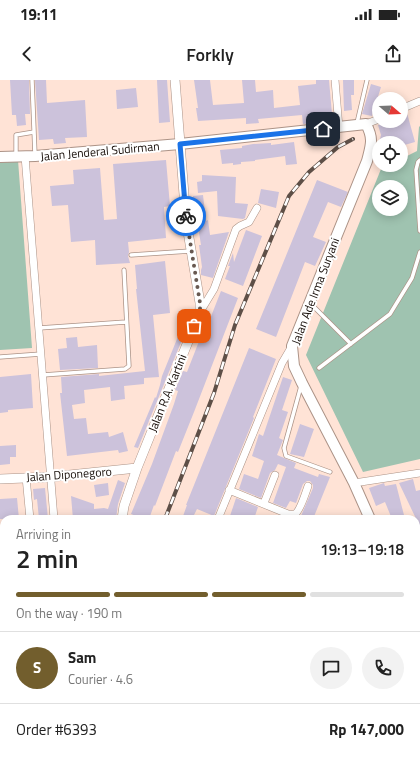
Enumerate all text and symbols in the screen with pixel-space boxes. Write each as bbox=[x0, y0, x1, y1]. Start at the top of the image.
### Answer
text: 19:11 bbox=[20, 3, 57, 26]
text: Forkly bbox=[186, 41, 234, 68]
icon: back bbox=[16, 43, 38, 65]
icon: share bbox=[382, 43, 404, 65]
north arrow bbox=[372, 92, 408, 128]
map controls bbox=[372, 92, 408, 216]
pin bbox=[306, 112, 340, 146]
icon: home bbox=[312, 118, 334, 140]
street label: Jalan Jenderal Sudirman bbox=[40, 136, 160, 166]
button: locate bbox=[372, 136, 408, 172]
button: layers bbox=[372, 180, 408, 216]
courier bbox=[166, 196, 206, 236]
icon: bike bbox=[175, 205, 197, 227]
street label: Jalan Ade Irma Suryani bbox=[286, 235, 344, 347]
pin bbox=[177, 309, 211, 343]
icon: bag bbox=[183, 315, 205, 337]
street label: Jalan R.A. Kartini bbox=[143, 351, 191, 435]
street label: Jalan Diponegoro bbox=[26, 462, 112, 486]
text: Arriving in bbox=[16, 524, 71, 544]
text: 19:13–19:18 bbox=[320, 538, 404, 561]
text: 2 min bbox=[16, 539, 79, 578]
text: On the way · 190 m bbox=[16, 603, 122, 623]
text: Sam bbox=[68, 646, 96, 669]
button: chat bbox=[310, 647, 352, 689]
button: phone bbox=[362, 647, 404, 689]
text: S bbox=[33, 656, 41, 679]
text: Courier · 4.6 bbox=[68, 669, 133, 689]
text: Order #6393 bbox=[16, 718, 97, 741]
text: Rp 147,000 bbox=[329, 718, 404, 741]

